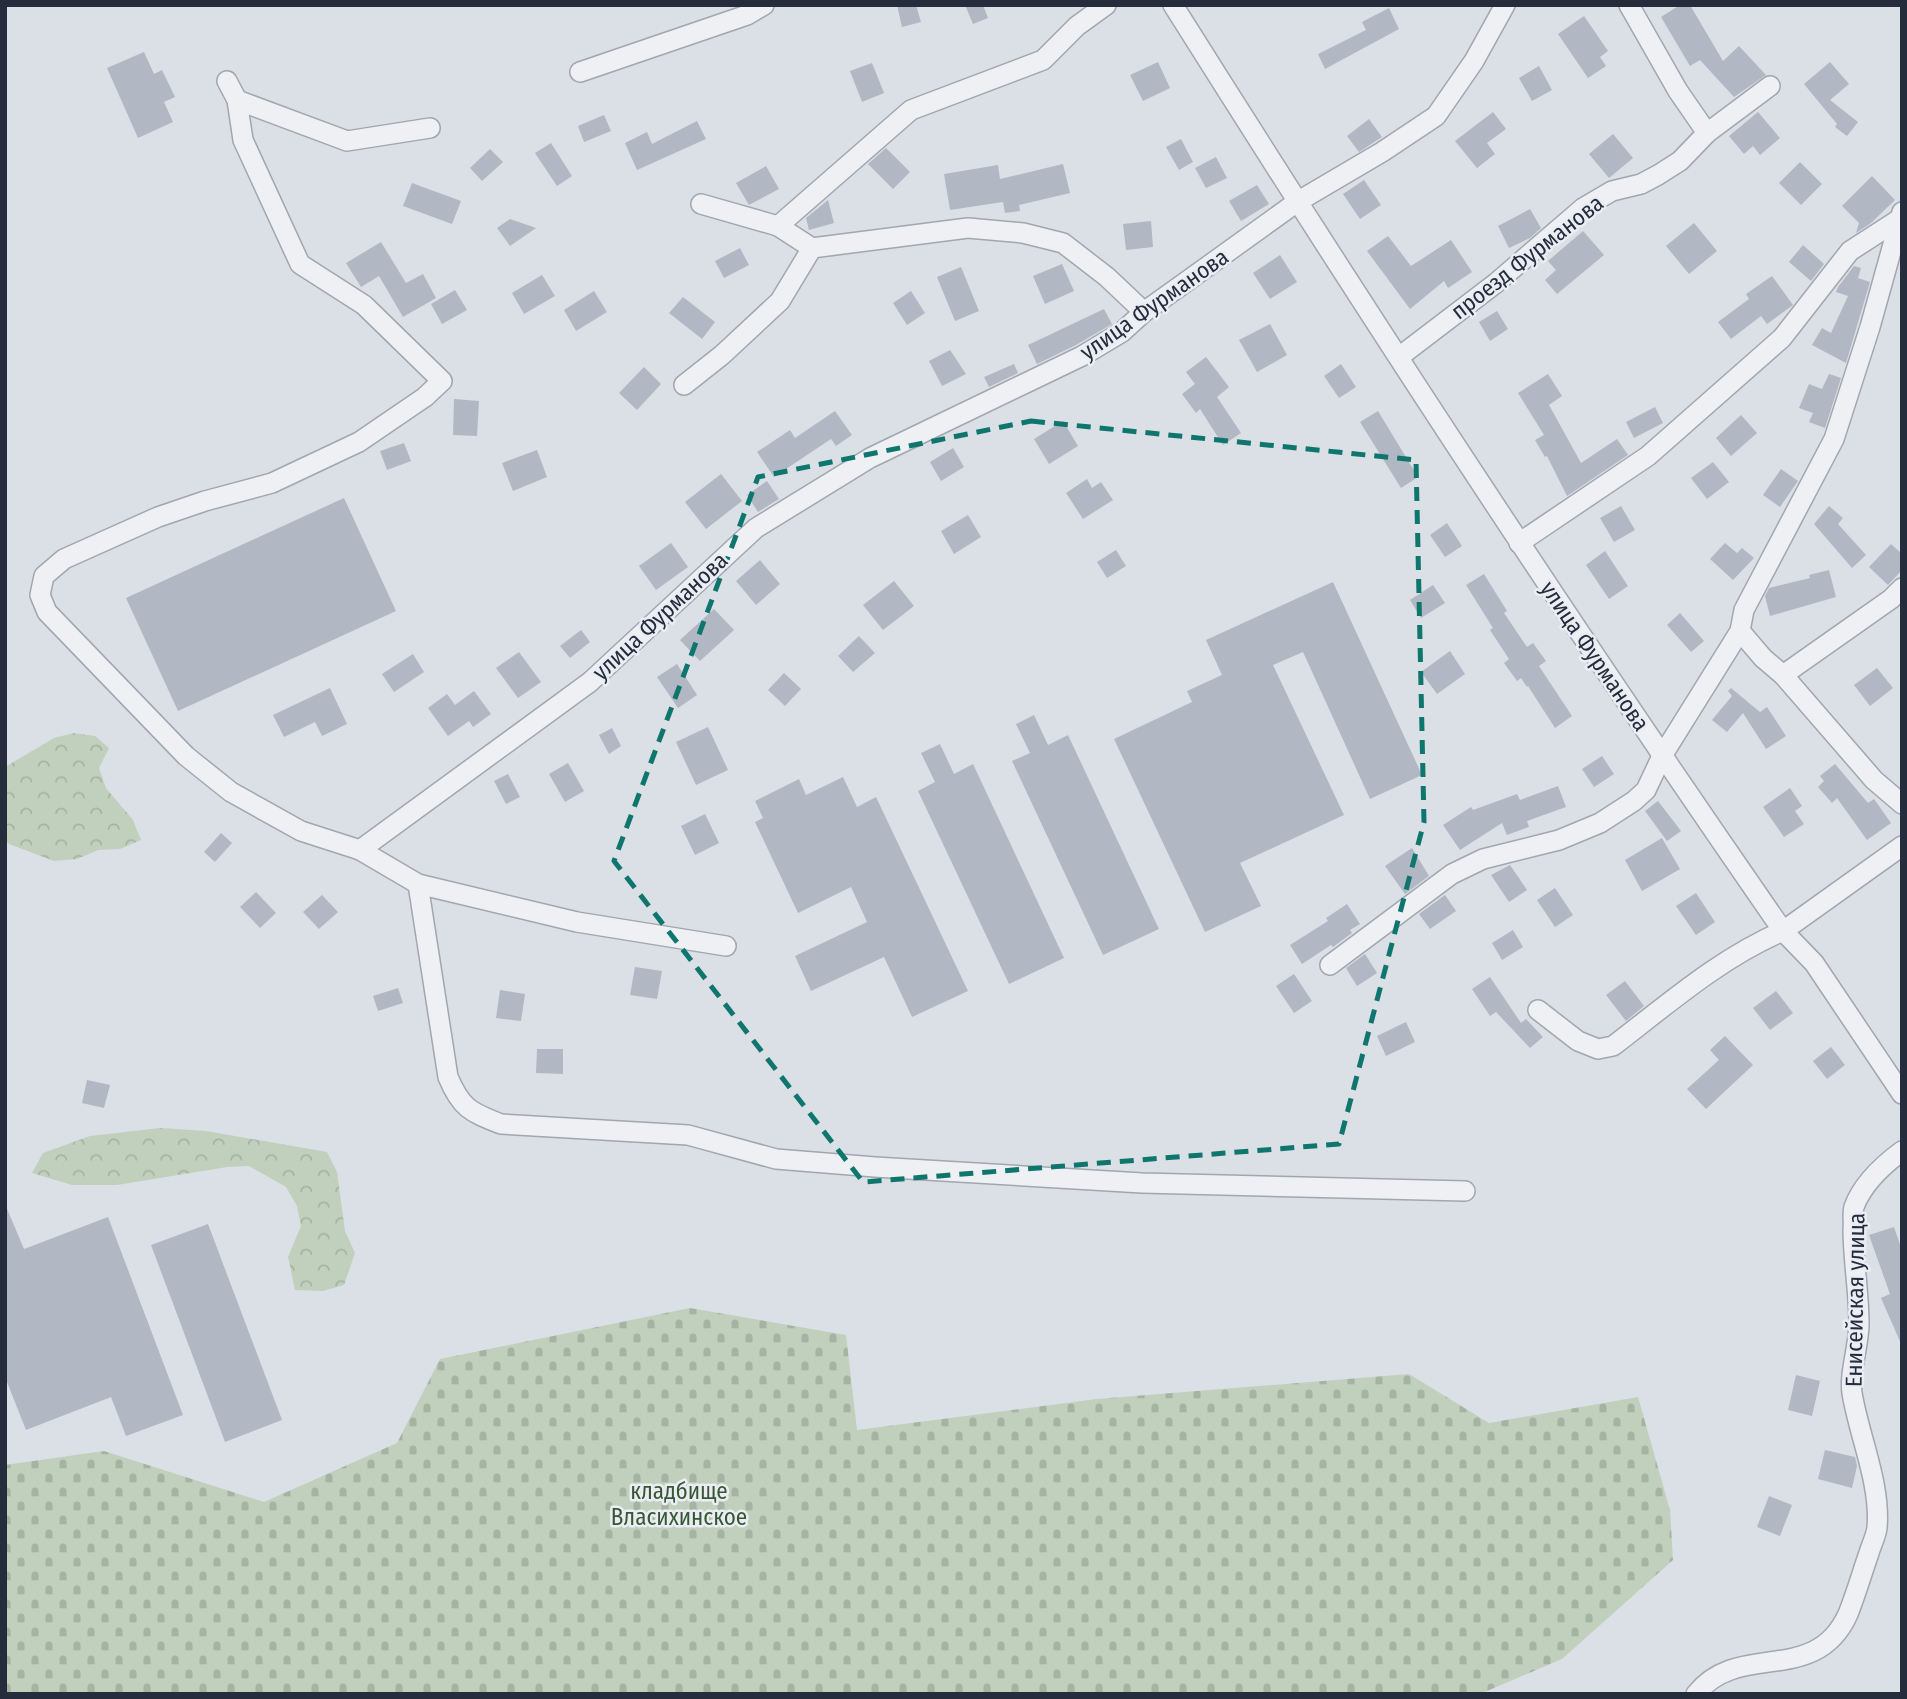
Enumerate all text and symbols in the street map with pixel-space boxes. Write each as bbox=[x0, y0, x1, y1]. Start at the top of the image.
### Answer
street label: проезд Фурманова bbox=[1445, 189, 1609, 325]
street label: улица Фурманова bbox=[1074, 242, 1234, 366]
street label: улица Фурманова bbox=[587, 546, 733, 686]
street label: улица Фурманова bbox=[1535, 576, 1655, 736]
street label: Енисейская улица bbox=[1839, 1213, 1871, 1387]
park label: кладбище Власихинское bbox=[611, 1477, 747, 1531]

